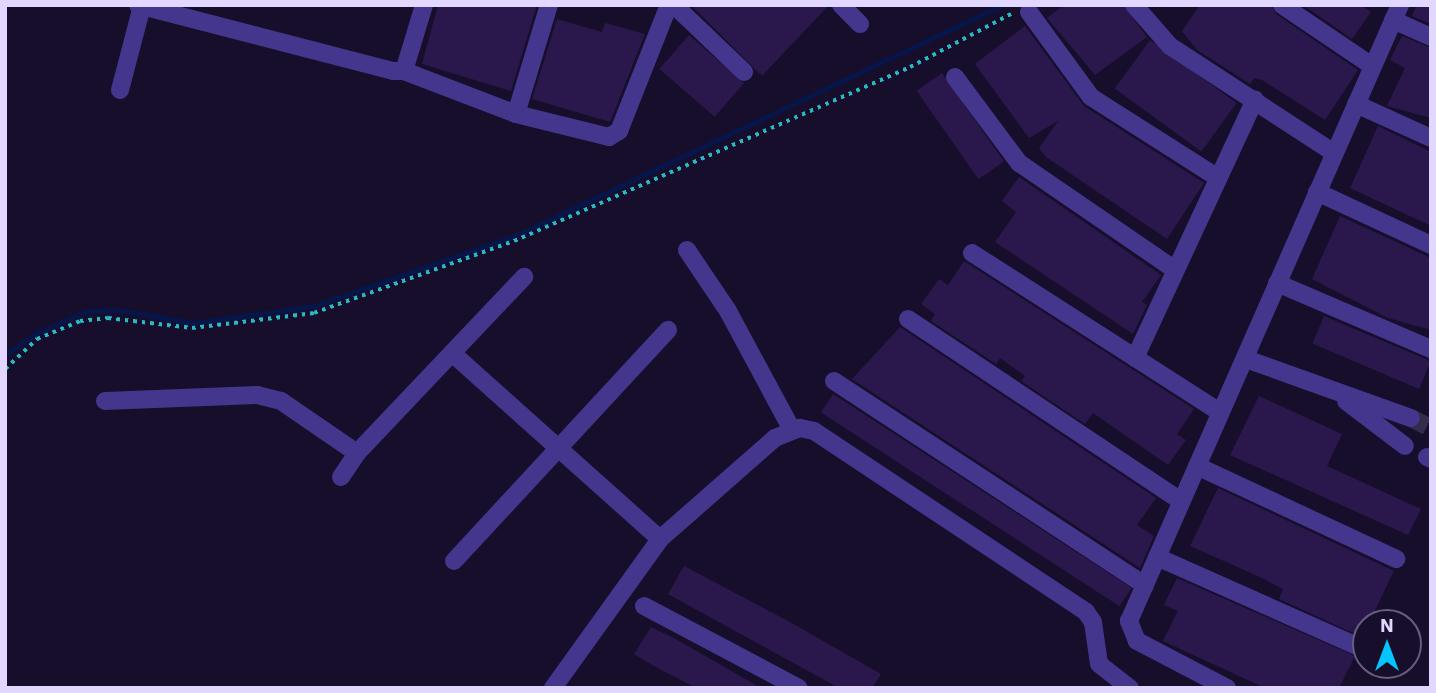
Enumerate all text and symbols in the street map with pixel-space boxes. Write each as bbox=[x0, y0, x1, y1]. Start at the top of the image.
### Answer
north arrow bbox=[1352, 609, 1422, 679]
text: N bbox=[1380, 613, 1394, 637]

